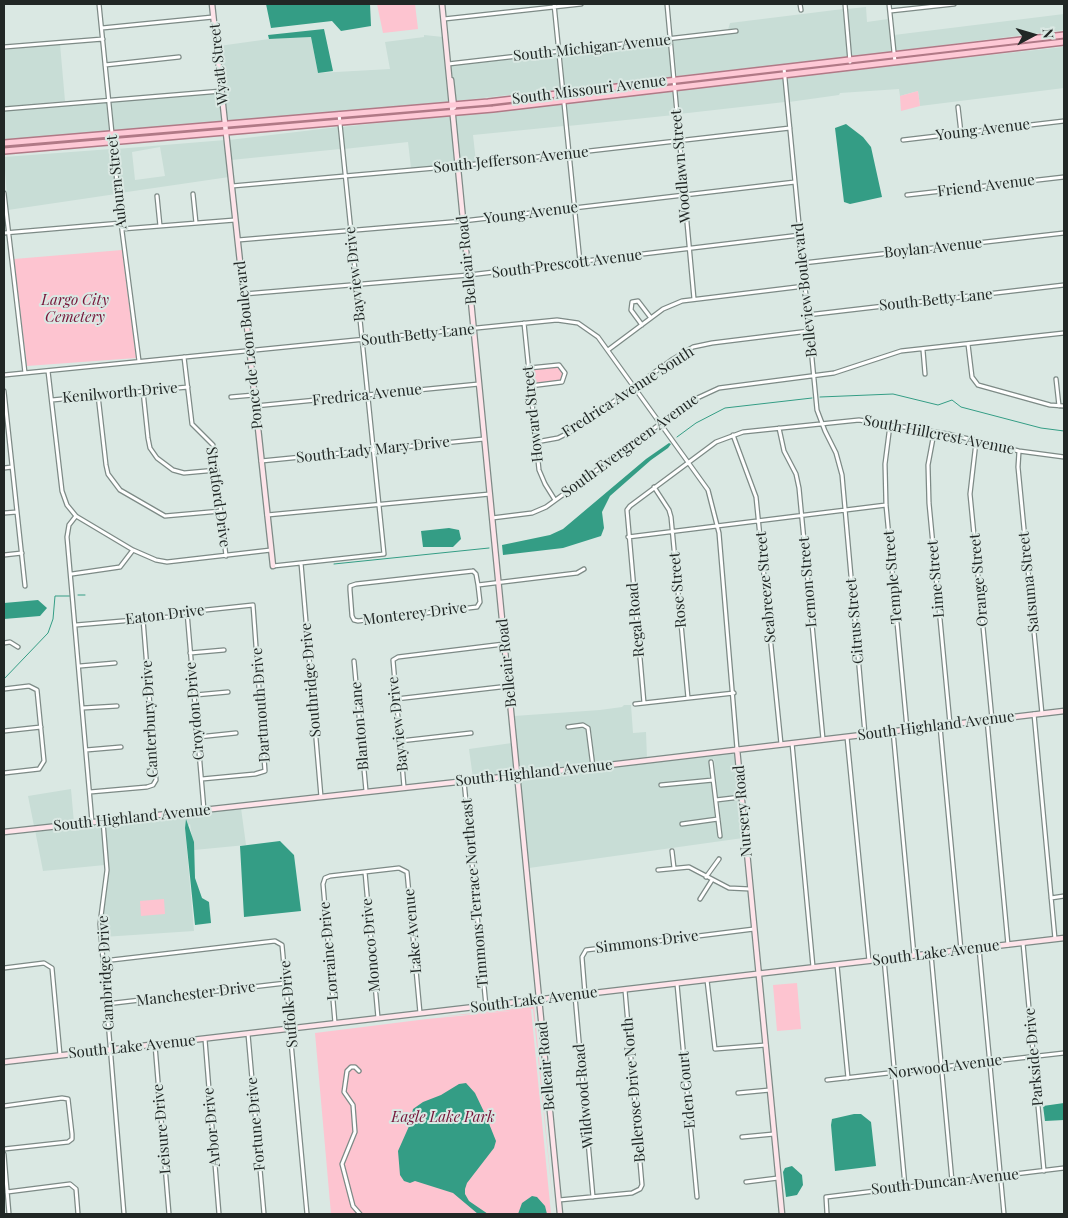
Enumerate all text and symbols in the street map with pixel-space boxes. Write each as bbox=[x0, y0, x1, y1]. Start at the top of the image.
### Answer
north arrow bbox=[1008, 10, 1058, 60]
street label: Wyatt Street bbox=[206, 22, 232, 106]
text: N bbox=[1038, 27, 1058, 39]
street label: South Michigan Avenue bbox=[512, 31, 672, 65]
street label: South Missouri Avenue bbox=[511, 72, 667, 108]
street label: Woodlawn Street bbox=[667, 108, 695, 224]
street label: Young Avenue bbox=[935, 115, 1031, 145]
street label: Auburn Street bbox=[103, 134, 131, 230]
street label: South Jefferson Avenue bbox=[432, 143, 590, 177]
street label: Friend Avenue bbox=[936, 171, 1036, 201]
street label: Young Avenue bbox=[483, 198, 579, 228]
street label: Belleair Road bbox=[453, 215, 481, 305]
street label: Belleview Boulevard bbox=[789, 222, 821, 358]
street label: Bayview Drive bbox=[341, 226, 369, 322]
street label: Boylan Avenue bbox=[883, 234, 983, 262]
street label: South Prescott Avenue bbox=[491, 246, 643, 282]
street label: Ponce de Leon Boulevard bbox=[231, 260, 267, 430]
street label: South Betty Lane bbox=[878, 285, 994, 315]
park label: Largo City Cemetery bbox=[41, 291, 109, 326]
street label: South Betty Lane bbox=[360, 320, 476, 350]
street label: Fredrica Avenue South bbox=[559, 343, 697, 441]
street label: Howard Street bbox=[519, 365, 547, 463]
street label: Kenilworth Drive bbox=[61, 379, 179, 407]
street label: Fredrica Avenue bbox=[311, 380, 423, 410]
street label: South Evergreen Avenue bbox=[558, 390, 702, 502]
street label: South Hillcrest Avenue bbox=[862, 412, 1016, 458]
street label: South Lady Mary Drive bbox=[295, 433, 451, 467]
street label: Stratford Drive bbox=[202, 446, 234, 548]
street label: Temple Street bbox=[880, 529, 906, 625]
street label: Seabreeze Street bbox=[752, 530, 780, 644]
street label: Satsuma Street bbox=[1015, 531, 1043, 633]
street label: Orange Street bbox=[966, 533, 992, 627]
street label: Lemon Street bbox=[795, 536, 821, 628]
street label: Lime Street bbox=[924, 539, 948, 619]
street label: Rose Street bbox=[666, 551, 690, 629]
street label: Citrus Street bbox=[842, 577, 868, 665]
street label: Regal Road bbox=[624, 582, 648, 658]
street label: Monterey Drive bbox=[362, 599, 468, 629]
street label: Eaton Drive bbox=[124, 601, 206, 629]
street label: Belleair Road bbox=[493, 618, 521, 708]
street label: Southridge Drive bbox=[297, 622, 325, 738]
street label: Dartmouth Drive bbox=[248, 647, 274, 763]
street label: Canterbury Drive bbox=[138, 660, 162, 778]
street label: Croydon Drive bbox=[182, 661, 208, 761]
street label: Bayview Drive bbox=[384, 676, 412, 772]
street label: Blanton Lane bbox=[347, 681, 373, 771]
street label: South Highland Avenue bbox=[856, 707, 1016, 745]
street label: South Highland Avenue bbox=[454, 756, 614, 790]
street label: Nursery Road bbox=[730, 764, 756, 858]
street label: Timmons Terrace Northeast bbox=[458, 798, 492, 988]
street label: South Highland Avenue bbox=[52, 801, 212, 835]
street label: Lake Avenue bbox=[400, 888, 426, 974]
street label: Monoco Drive bbox=[358, 897, 384, 993]
street label: Lorraine Drive bbox=[316, 901, 342, 1001]
street label: Cambridge Drive bbox=[94, 915, 118, 1031]
street label: Simmons Drive bbox=[595, 927, 699, 957]
street label: South Lake Avenue bbox=[871, 936, 1001, 970]
street label: Suffolk Drive bbox=[276, 960, 302, 1048]
street label: Manchester Drive bbox=[135, 978, 257, 1010]
street label: South Lake Avenue bbox=[469, 983, 599, 1017]
street label: Parkside Drive bbox=[1021, 1007, 1047, 1107]
street label: Bellerose Drive North bbox=[619, 1017, 649, 1163]
street label: Belleair Road bbox=[533, 1021, 559, 1111]
street label: South Lake Avenue bbox=[67, 1031, 197, 1063]
street label: Wildwood Road bbox=[570, 1043, 598, 1149]
street label: Eden Court bbox=[675, 1051, 699, 1129]
street label: Norwood Avenue bbox=[887, 1051, 1003, 1083]
street label: Fortune Drive bbox=[243, 1076, 269, 1172]
street label: Leisure Drive bbox=[149, 1083, 175, 1175]
street label: Arbor Drive bbox=[200, 1087, 224, 1167]
park label: Eagle Lake Park bbox=[391, 1108, 495, 1126]
street label: South Duncan Avenue bbox=[870, 1165, 1020, 1199]

